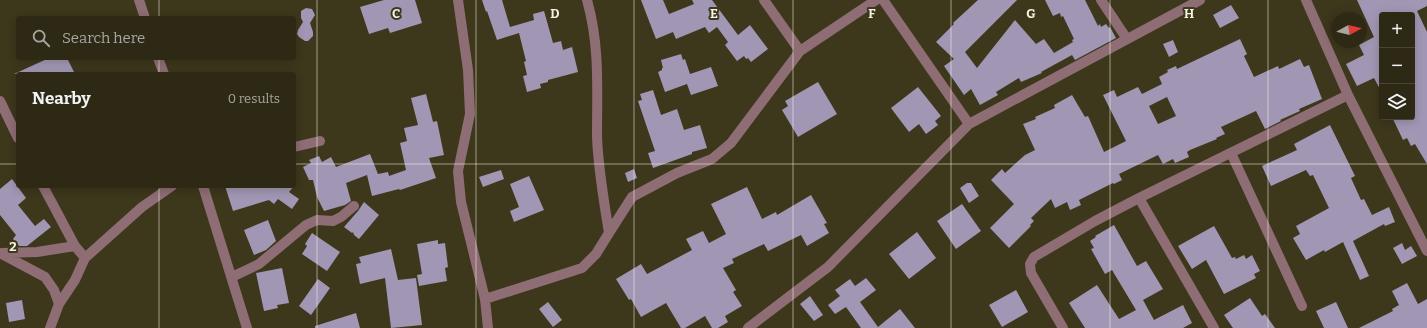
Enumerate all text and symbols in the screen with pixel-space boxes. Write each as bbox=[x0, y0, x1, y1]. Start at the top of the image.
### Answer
text: C bbox=[392, 6, 400, 21]
text: D bbox=[550, 6, 560, 21]
text: E bbox=[710, 6, 718, 21]
text: F bbox=[868, 6, 876, 21]
text: G bbox=[1026, 6, 1036, 21]
text: H bbox=[1184, 6, 1194, 21]
north arrow bbox=[1331, 12, 1367, 48]
map controls bbox=[1379, 12, 1415, 120]
button: + bbox=[1379, 12, 1415, 48]
search box bbox=[16, 16, 296, 60]
icon: search bbox=[30, 27, 52, 49]
text: Search here bbox=[62, 29, 145, 47]
button: − bbox=[1379, 48, 1415, 84]
button: layers bbox=[1379, 84, 1415, 120]
text: Nearby bbox=[32, 88, 91, 109]
text: 0 results bbox=[228, 91, 280, 106]
text: 2 bbox=[9, 239, 17, 254]

